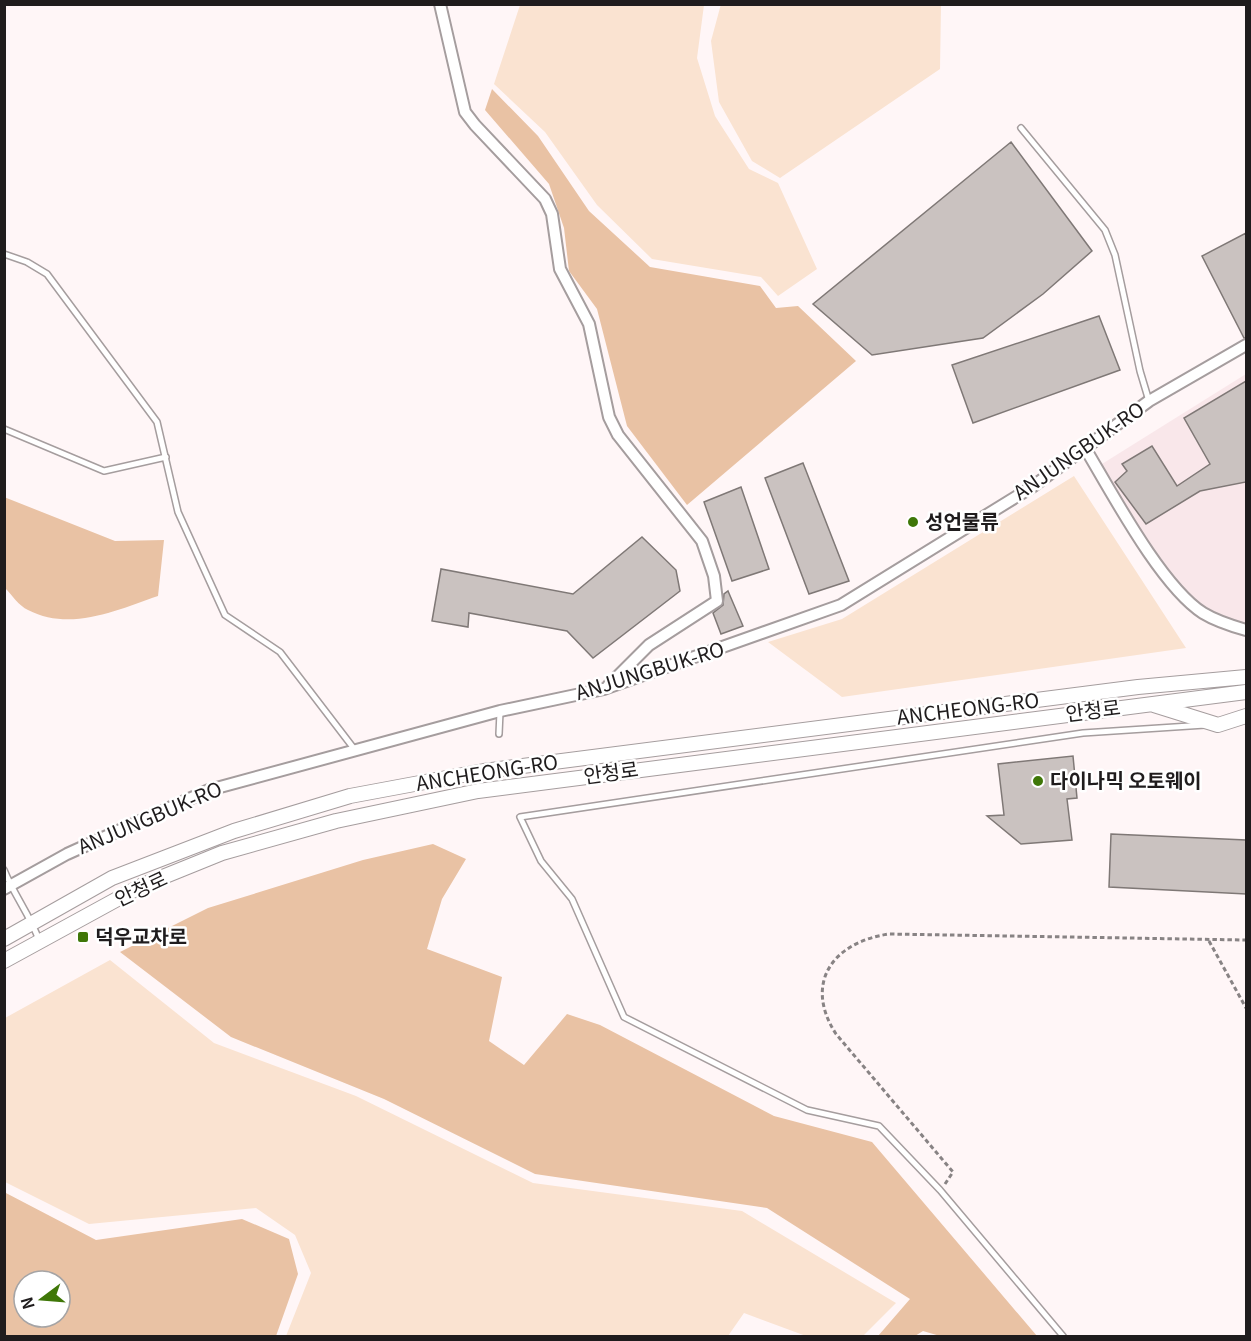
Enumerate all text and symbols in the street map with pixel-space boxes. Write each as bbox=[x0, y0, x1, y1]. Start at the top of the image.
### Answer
street label: ANJUNGBUK-RO bbox=[1007, 394, 1150, 506]
place label: 성언물류 bbox=[925, 506, 999, 535]
marker: 성언물류 bbox=[906, 515, 920, 529]
street label: ANJUNGBUK-RO bbox=[572, 633, 728, 706]
street label: ANCHEONG-RO bbox=[895, 684, 1041, 731]
street label: 안청로 bbox=[1064, 692, 1122, 727]
street label: ANCHEONG-RO bbox=[414, 746, 560, 797]
street label: 안청로 bbox=[581, 753, 640, 790]
place label: 다이나믹 오토웨이 bbox=[1050, 765, 1202, 794]
street label: ANJUNGBUK-RO bbox=[73, 773, 226, 860]
marker: 다이나믹 오토웨이 bbox=[1031, 774, 1045, 788]
street label: 안청로 bbox=[109, 863, 172, 912]
place label: 덕우교차로 bbox=[95, 921, 187, 950]
marker: 덕우교차로 bbox=[76, 930, 90, 944]
north arrow bbox=[12, 1269, 72, 1329]
text: N bbox=[13, 1294, 40, 1312]

